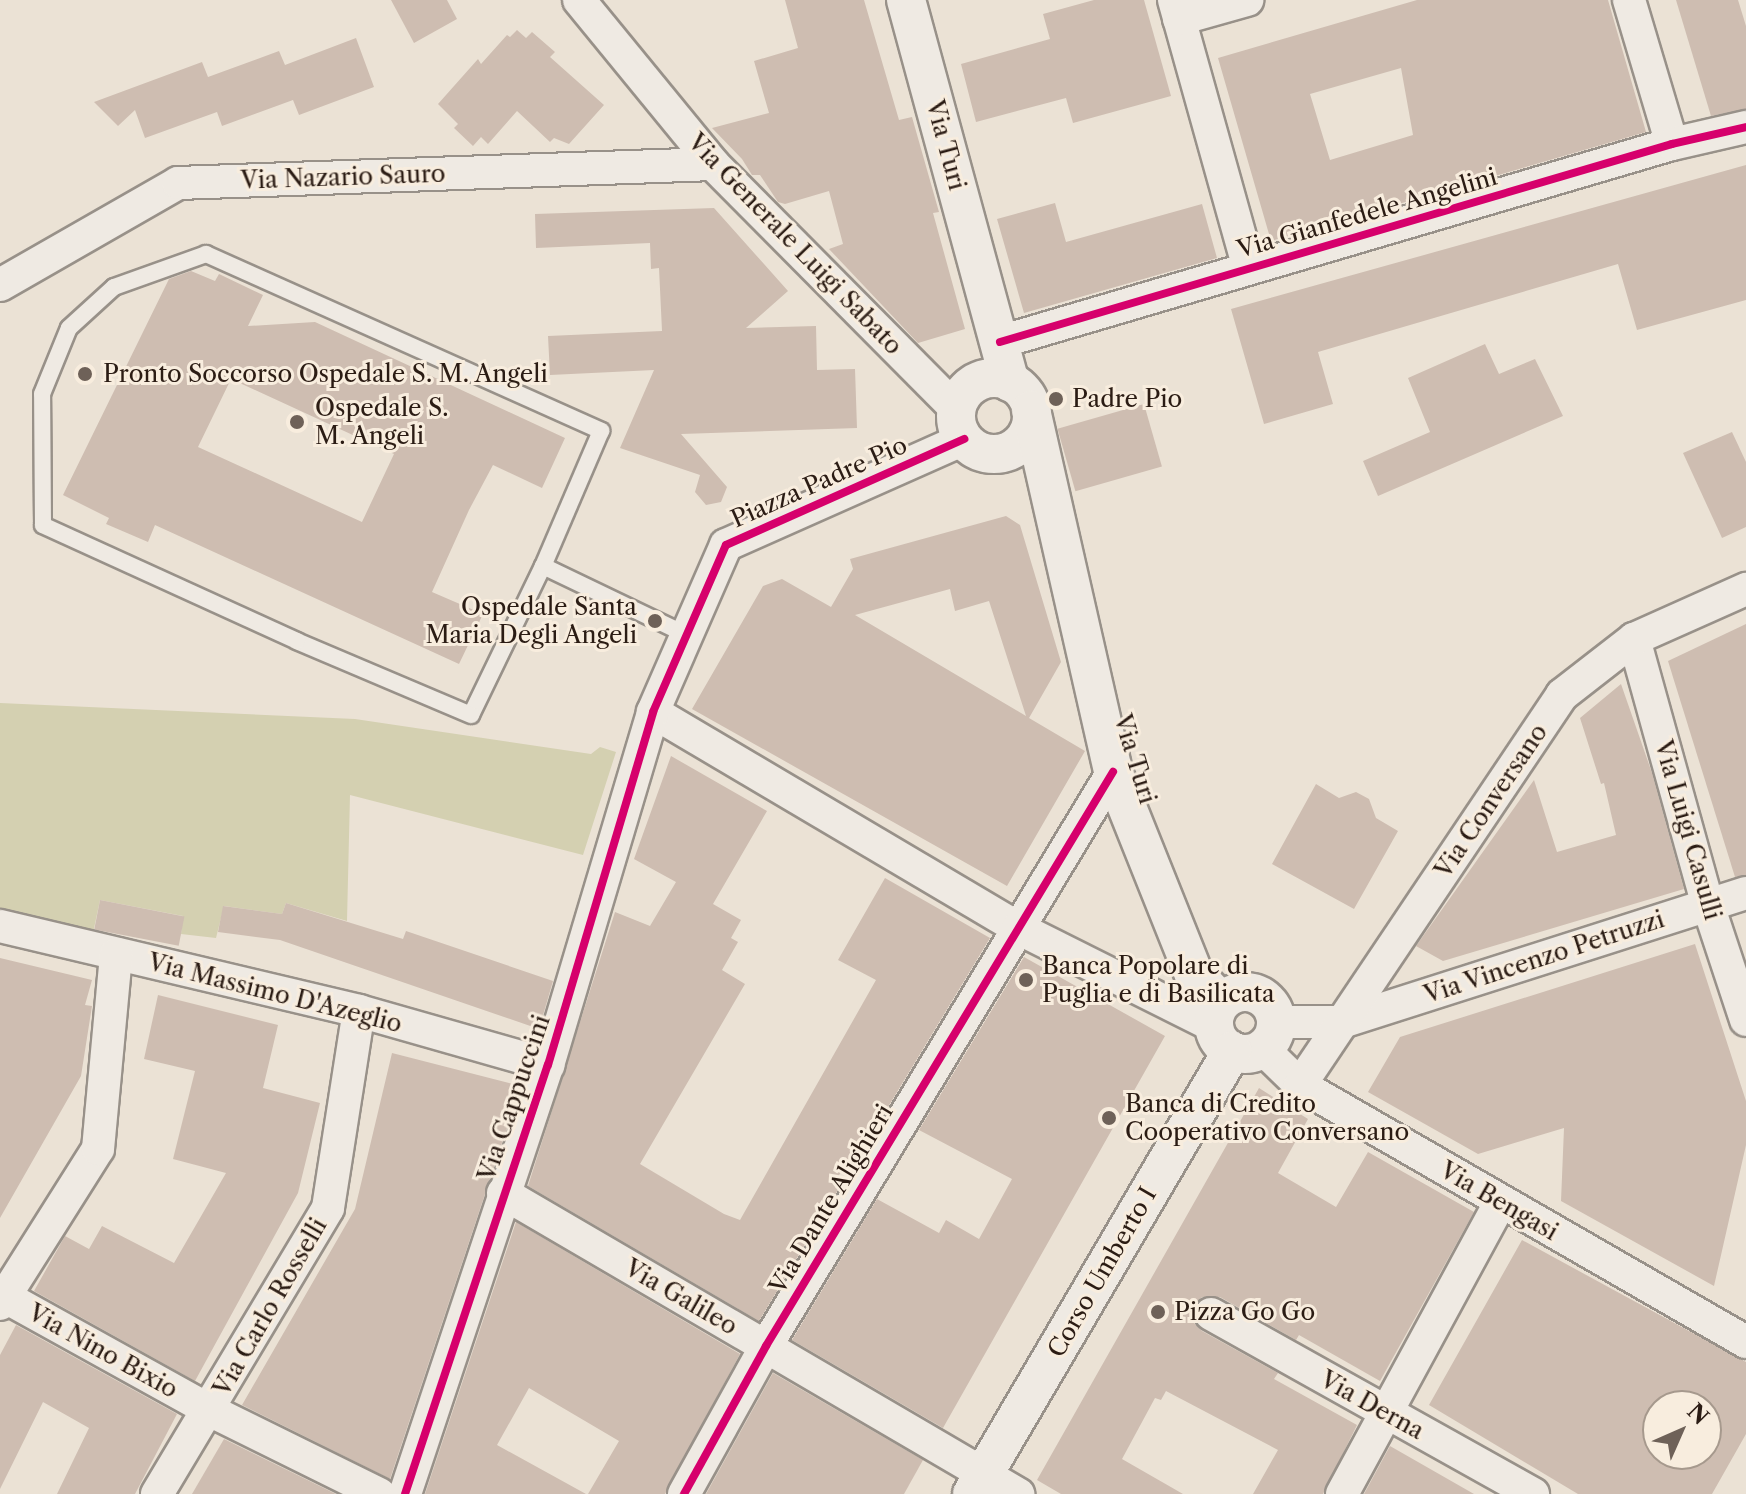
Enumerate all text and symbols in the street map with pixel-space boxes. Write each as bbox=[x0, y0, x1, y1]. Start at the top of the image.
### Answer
street label: Via Turi bbox=[920, 96, 972, 194]
street label: Via Generale Luigi Sabato bbox=[682, 128, 908, 360]
street label: Via Nazario Sauro bbox=[240, 159, 446, 195]
street label: Via Gianfedele Angelini bbox=[1233, 162, 1501, 264]
place label: Pronto Soccorso Ospedale S. M. Angeli bbox=[103, 360, 549, 388]
marker: Pronto Soccorso Ospedale S. M. Angeli bbox=[74, 363, 96, 385]
place label: Padre Pio bbox=[1072, 385, 1182, 413]
marker: Padre Pio bbox=[1047, 390, 1065, 408]
place label: Ospedale S. M. Angeli bbox=[315, 394, 449, 450]
marker: Ospedale S. M. Angeli bbox=[286, 411, 308, 433]
street label: Piazza Padre Pio bbox=[726, 430, 912, 534]
place label: Ospedale Santa Maria Degli Angeli bbox=[424, 593, 637, 649]
marker: Ospedale Santa Maria Degli Angeli bbox=[644, 610, 666, 632]
street label: Via Turi bbox=[1108, 710, 1162, 808]
street label: Via Conversano bbox=[1429, 718, 1553, 884]
street label: Via Luigi Casulli bbox=[1649, 737, 1727, 923]
street label: Via Vincenzo Petruzzi bbox=[1420, 904, 1668, 1010]
street label: Via Massimo D'Azeglio bbox=[145, 948, 405, 1038]
place label: Banca Popolare di Puglia e di Basilicata bbox=[1042, 952, 1275, 1008]
marker: Banca Popolare di Puglia e di Basilicata bbox=[1017, 971, 1035, 989]
street label: Via Cappuccini bbox=[472, 1011, 556, 1185]
place label: Banca di Credito Cooperativo Conversano bbox=[1125, 1090, 1409, 1146]
street label: Via Dante Alighieri bbox=[763, 1099, 899, 1299]
marker: Banca di Credito Cooperativo Conversano bbox=[1100, 1109, 1118, 1127]
street label: Via Bengasi bbox=[1435, 1156, 1563, 1246]
street label: Corso Umberto I bbox=[1042, 1182, 1162, 1362]
street label: Via Carlo Rosselli bbox=[207, 1213, 333, 1401]
street label: Via Galileo bbox=[620, 1253, 742, 1341]
street label: Via Nino Bixio bbox=[23, 1298, 183, 1404]
place label: Pizza Go Go bbox=[1174, 1298, 1315, 1326]
marker: Pizza Go Go bbox=[1149, 1303, 1167, 1321]
street label: Via Derna bbox=[1315, 1365, 1429, 1445]
north arrow bbox=[1642, 1390, 1722, 1470]
text: N bbox=[1682, 1398, 1714, 1430]

